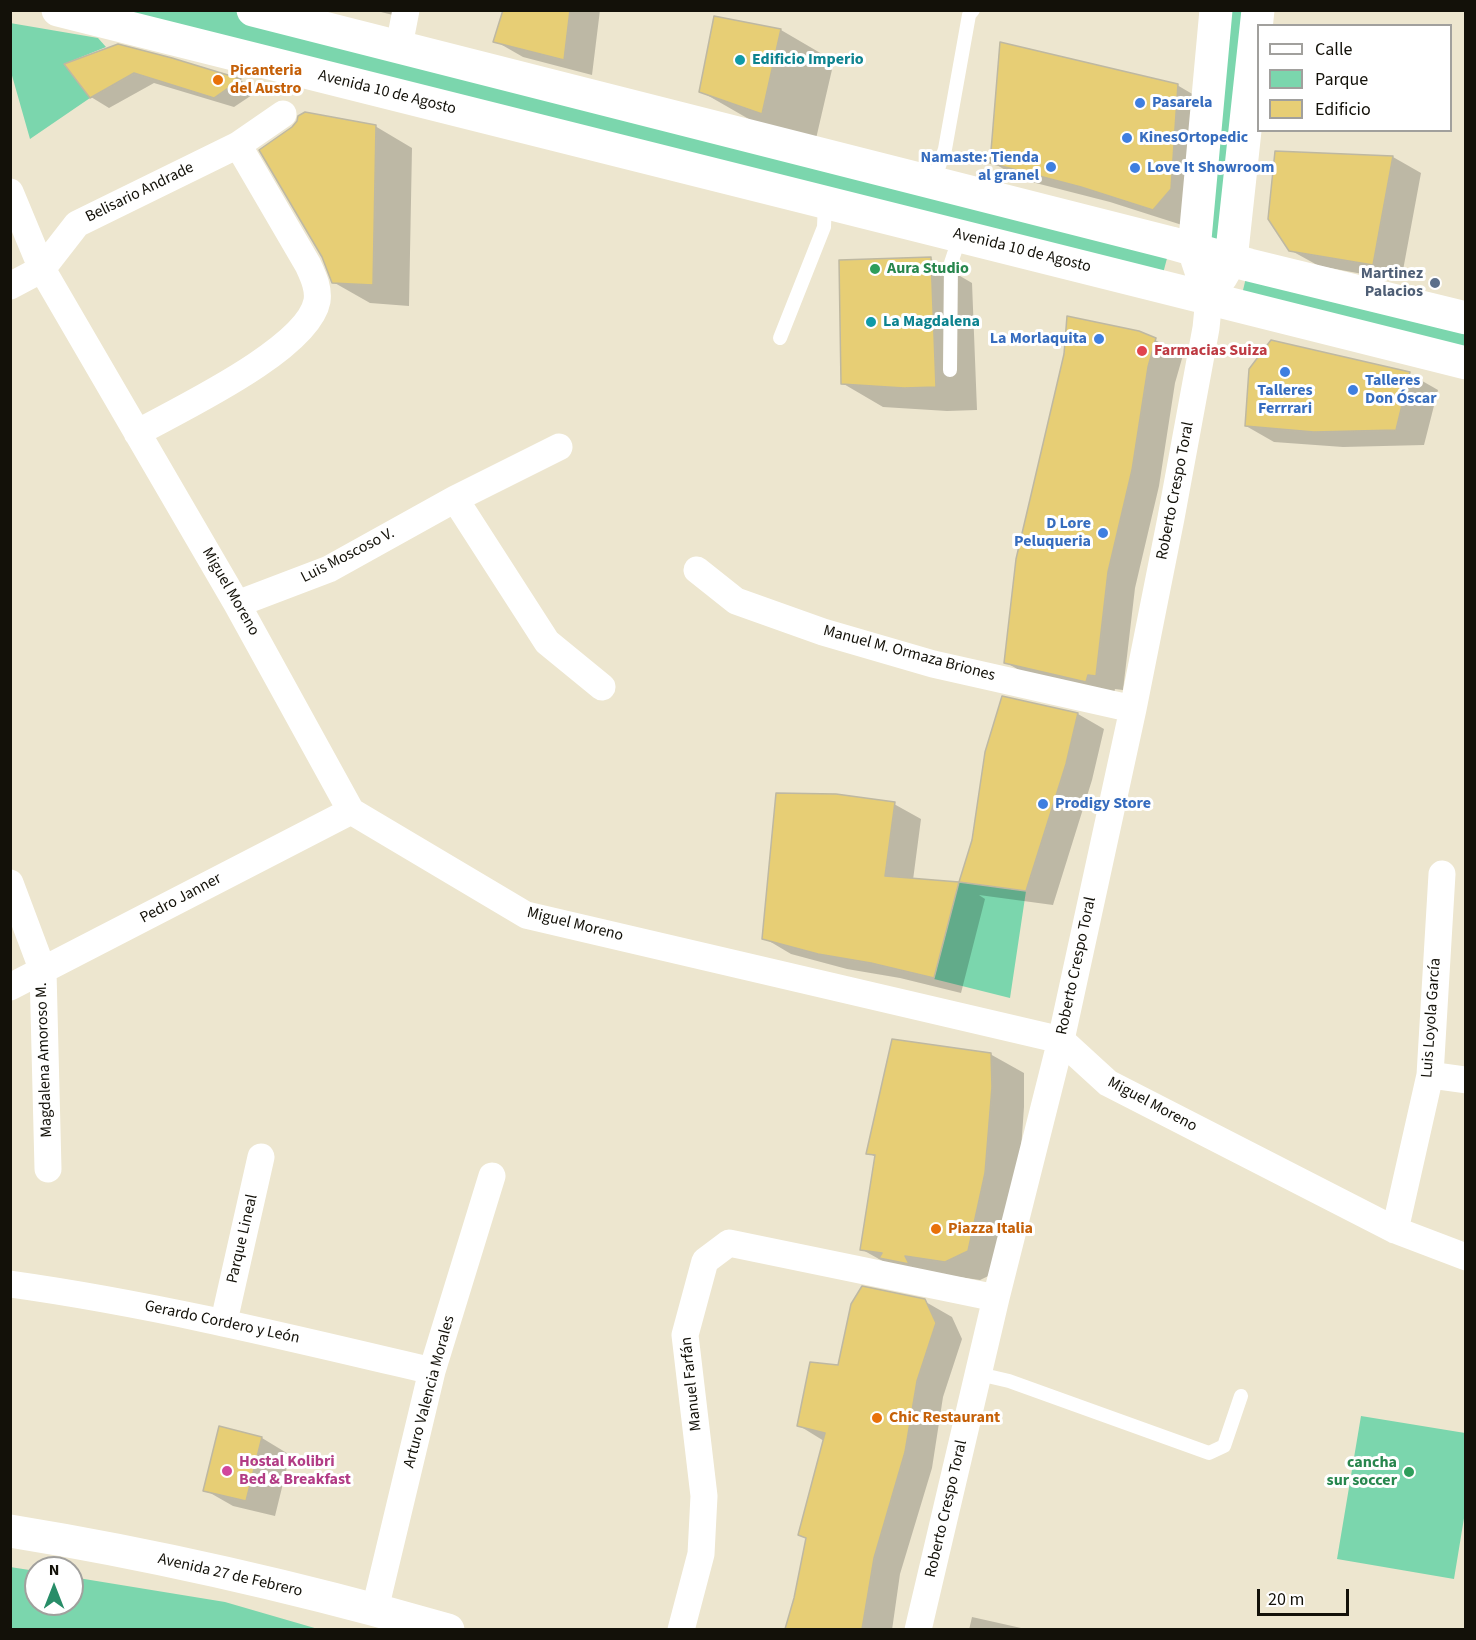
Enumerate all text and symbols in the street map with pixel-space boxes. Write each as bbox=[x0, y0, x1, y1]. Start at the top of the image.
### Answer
legend bbox=[1257, 24, 1452, 132]
text: Calle bbox=[1315, 37, 1352, 62]
place label: Edificio Imperio bbox=[752, 50, 864, 70]
marker: Edificio Imperio bbox=[733, 53, 747, 67]
place label: Picanteria del Austro bbox=[230, 61, 302, 99]
street label: Avenida 10 de Agosto bbox=[316, 67, 458, 119]
text: Parque bbox=[1315, 67, 1368, 92]
marker: Picanteria del Austro bbox=[211, 73, 225, 87]
place label: Pasarela bbox=[1152, 93, 1212, 113]
marker: Pasarela bbox=[1133, 96, 1147, 110]
text: Edificio bbox=[1315, 97, 1371, 122]
place label: KinesOrtopedic bbox=[1139, 128, 1248, 148]
marker: KinesOrtopedic bbox=[1120, 131, 1134, 145]
place label: Namaste: Tienda al granel bbox=[921, 148, 1039, 186]
place label: Love It Showroom bbox=[1147, 158, 1275, 178]
street label: Belisario Andrade bbox=[83, 159, 197, 227]
marker: Namaste: Tienda al granel bbox=[1044, 160, 1058, 174]
marker: Love It Showroom bbox=[1128, 161, 1142, 175]
street label: Avenida 10 de Agosto bbox=[951, 225, 1093, 277]
place label: Aura Studio bbox=[887, 259, 969, 279]
marker: Aura Studio bbox=[868, 262, 882, 276]
place label: Martinez Palacios bbox=[1361, 264, 1423, 302]
marker: Martinez Palacios bbox=[1428, 276, 1442, 290]
place label: La Magdalena bbox=[883, 312, 980, 332]
marker: La Magdalena bbox=[864, 315, 878, 329]
place label: La Morlaquita bbox=[990, 329, 1087, 349]
marker: La Morlaquita bbox=[1092, 332, 1106, 346]
place label: Farmacias Suiza bbox=[1154, 341, 1267, 361]
marker: Farmacias Suiza bbox=[1135, 344, 1149, 358]
marker: Talleres Ferrrari bbox=[1278, 365, 1292, 379]
place label: Talleres Don Óscar bbox=[1365, 371, 1437, 409]
place label: Talleres Ferrrari bbox=[1257, 381, 1313, 419]
marker: Talleres Don Óscar bbox=[1346, 383, 1360, 397]
street label: Roberto Crespo Toral bbox=[1153, 420, 1199, 562]
place label: D Lore Peluqueria bbox=[1014, 514, 1091, 552]
street label: Luis Moscoso V. bbox=[298, 524, 398, 588]
marker: D Lore Peluqueria bbox=[1096, 526, 1110, 540]
street label: Miguel Moreno bbox=[197, 545, 263, 639]
street label: Manuel M. Ormaza Briones bbox=[821, 622, 997, 686]
place label: Prodigy Store bbox=[1055, 794, 1151, 814]
marker: Prodigy Store bbox=[1036, 797, 1050, 811]
street label: Pedro Janner bbox=[137, 870, 225, 928]
street label: Roberto Crespo Toral bbox=[1053, 895, 1101, 1037]
street label: Miguel Moreno bbox=[525, 904, 625, 946]
street label: Luis Loyola García bbox=[1418, 957, 1446, 1079]
street label: Magdalena Amoroso M. bbox=[33, 982, 57, 1138]
street label: Miguel Moreno bbox=[1104, 1073, 1200, 1137]
street label: Parque Lineal bbox=[223, 1193, 263, 1285]
place label: Piazza Italia bbox=[948, 1219, 1033, 1239]
marker: Piazza Italia bbox=[929, 1222, 943, 1236]
street label: Gerardo Cordero y León bbox=[143, 1297, 301, 1349]
street label: Arturo Valencia Morales bbox=[400, 1314, 460, 1470]
street label: Manuel Farfán bbox=[678, 1336, 706, 1432]
place label: Chic Restaurant bbox=[889, 1408, 1000, 1428]
marker: Chic Restaurant bbox=[870, 1411, 884, 1425]
street label: Roberto Crespo Toral bbox=[922, 1438, 972, 1580]
place label: Hostal Kolibri Bed & Breakfast bbox=[239, 1452, 351, 1490]
place label: cancha sur soccer bbox=[1327, 1453, 1397, 1491]
marker: Hostal Kolibri Bed & Breakfast bbox=[220, 1464, 234, 1478]
marker: cancha sur soccer bbox=[1402, 1465, 1416, 1479]
street label: Avenida 27 de Febrero bbox=[156, 1550, 304, 1602]
north arrow bbox=[24, 1556, 84, 1616]
text: N bbox=[49, 1559, 59, 1581]
scale bar bbox=[1260, 1577, 1352, 1615]
text: 20 m bbox=[1268, 1587, 1304, 1612]

